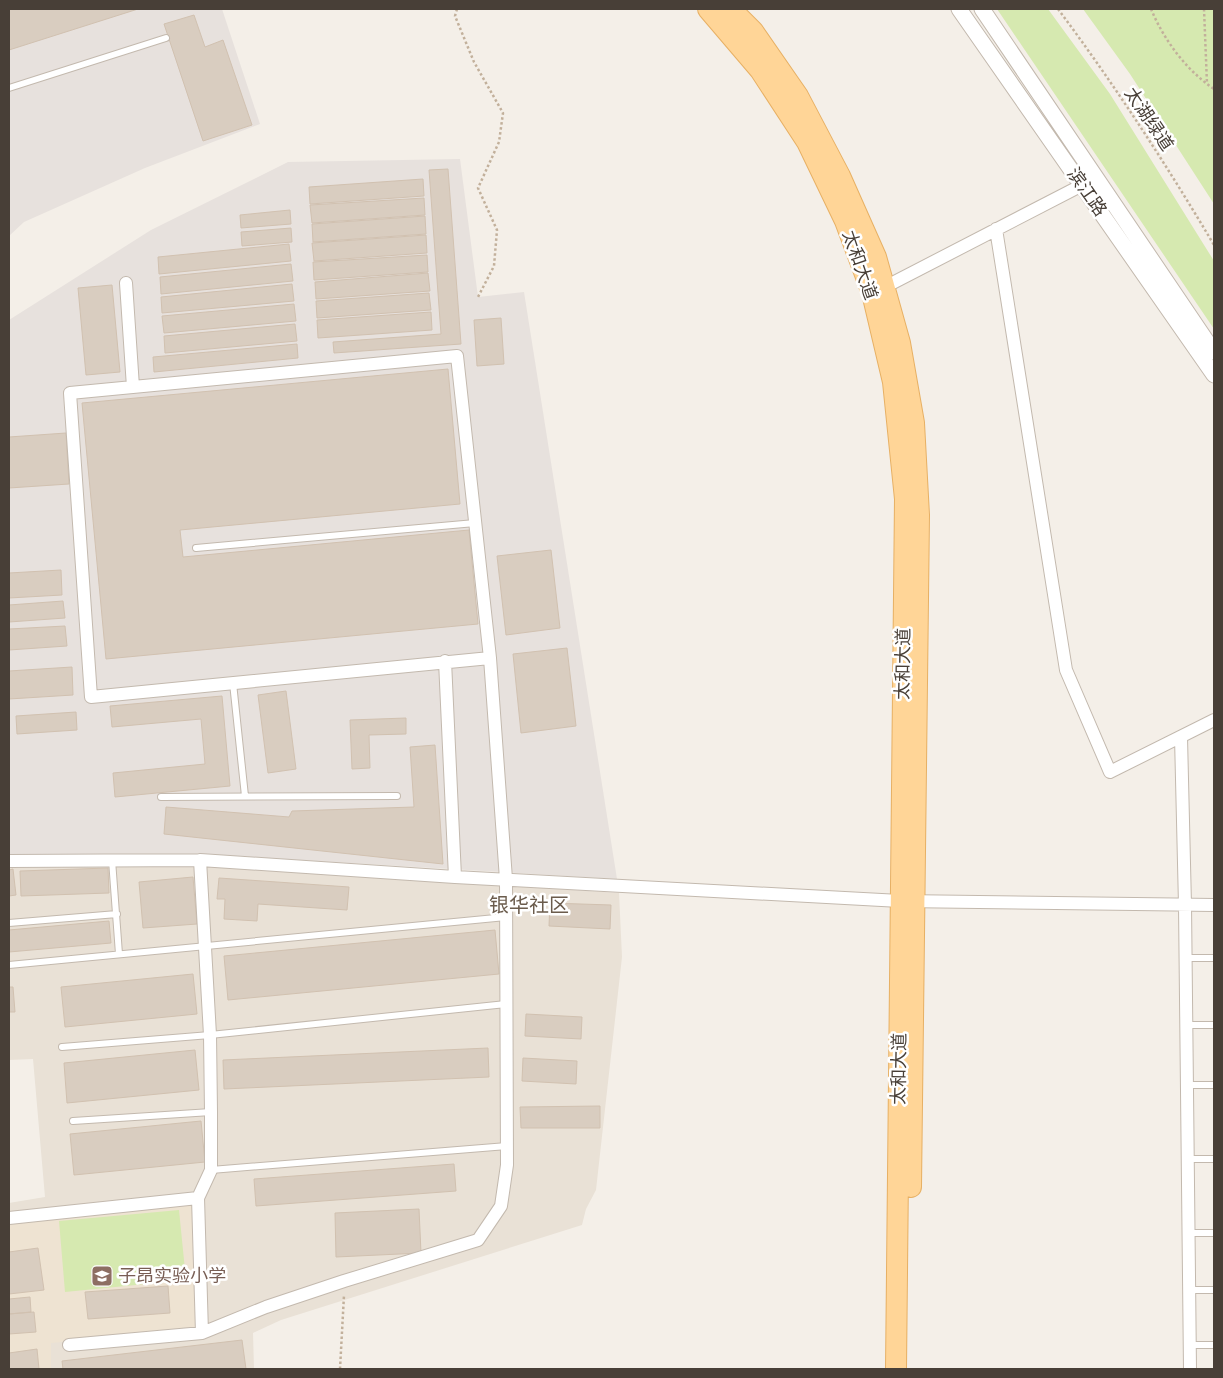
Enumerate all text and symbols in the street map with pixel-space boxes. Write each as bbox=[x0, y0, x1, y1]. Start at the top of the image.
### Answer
street label: 太湖绿道 bbox=[1120, 83, 1178, 155]
street label: 滨江路 bbox=[1063, 164, 1111, 220]
street label: 太和大道 bbox=[838, 227, 882, 303]
street label: 太和大道 bbox=[891, 628, 915, 700]
district label: 银华社区 bbox=[489, 894, 569, 917]
street label: 太和大道 bbox=[887, 1033, 911, 1105]
school or university icon: 子昂实验小学 bbox=[90, 1264, 114, 1288]
place label: 子昂实验小学 bbox=[118, 1265, 226, 1287]

